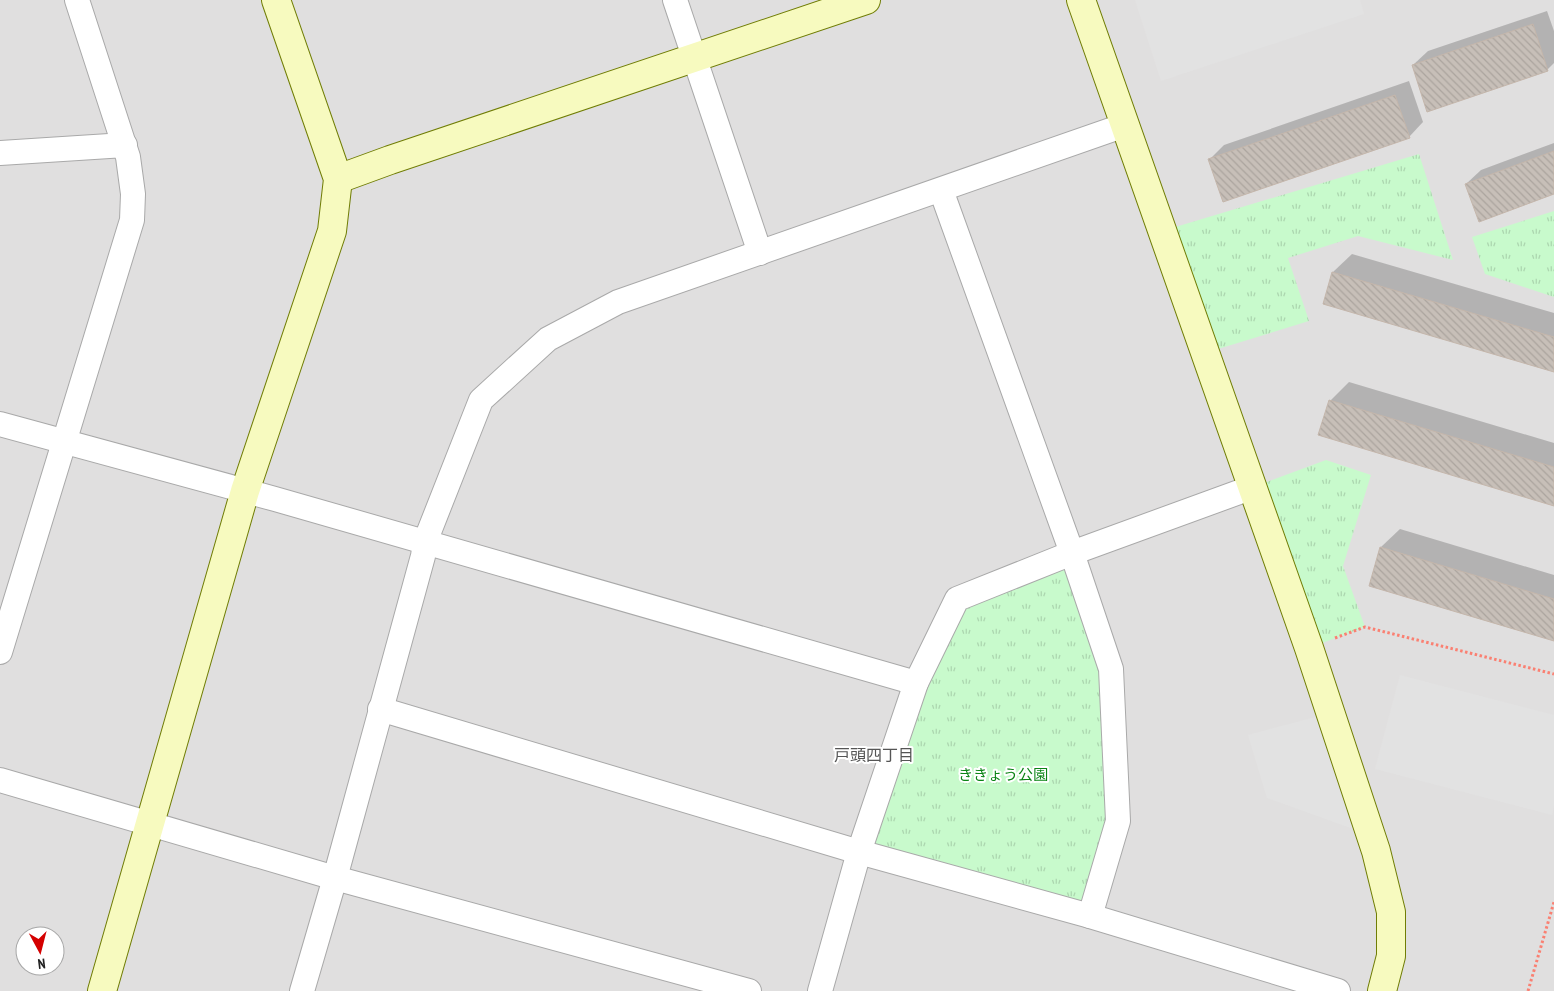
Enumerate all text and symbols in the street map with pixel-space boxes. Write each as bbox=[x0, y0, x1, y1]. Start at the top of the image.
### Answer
district label: 戸頭四丁目 bbox=[834, 745, 914, 765]
park label: ききょう公園 bbox=[958, 765, 1048, 784]
north arrow bbox=[15, 926, 65, 976]
text: N bbox=[37, 955, 46, 973]

